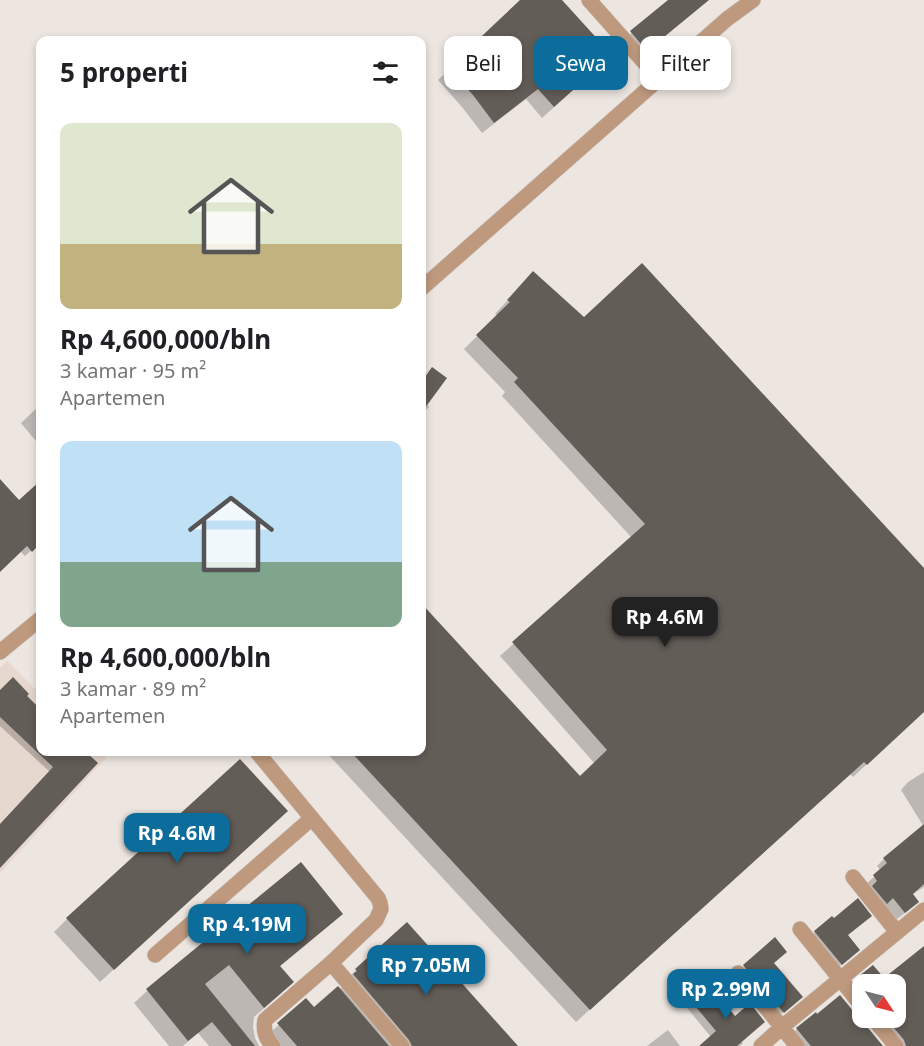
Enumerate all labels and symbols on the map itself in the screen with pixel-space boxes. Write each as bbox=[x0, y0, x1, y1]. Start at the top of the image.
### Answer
pin: Rp 4.6M bbox=[610, 597, 720, 648]
pin: Rp 4.6M bbox=[122, 813, 232, 864]
pin: Rp 4.19M bbox=[185, 904, 309, 955]
pin: Rp 7.05M bbox=[364, 945, 488, 996]
pin: Rp 2.99M bbox=[664, 969, 788, 1020]
north arrow bbox=[852, 974, 906, 1028]

